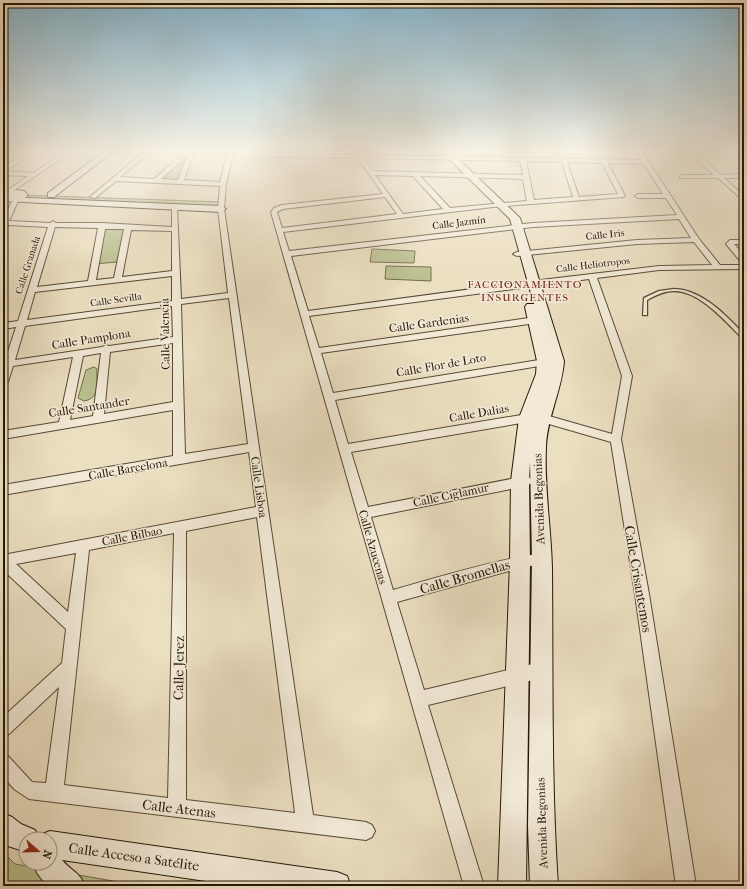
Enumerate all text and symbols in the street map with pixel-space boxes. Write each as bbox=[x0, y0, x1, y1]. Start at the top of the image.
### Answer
street label: Calle Jazmín bbox=[432, 214, 487, 232]
street label: Calle Iris bbox=[585, 227, 625, 243]
street label: Calle Granada bbox=[13, 234, 43, 296]
street label: Calle Heliotropos bbox=[555, 254, 631, 275]
district label: FACCIONAMIENTO INSURGENTES bbox=[468, 278, 582, 304]
street label: Calle Sevilla bbox=[89, 290, 143, 310]
street label: Calle Valencia bbox=[157, 298, 173, 370]
street label: Calle Gardenias bbox=[388, 310, 470, 336]
street label: Calle Pamplona bbox=[51, 326, 132, 352]
street label: Calle Flor de Loto bbox=[395, 350, 487, 380]
street label: Calle Santander bbox=[48, 394, 131, 420]
street label: Calle Dalias bbox=[448, 401, 510, 425]
street label: Avenida Begonias bbox=[530, 453, 548, 546]
street label: Calle Barcelona bbox=[87, 455, 169, 483]
street label: Calle Lisboa bbox=[248, 455, 270, 519]
street label: Calle Ciglamur bbox=[412, 480, 491, 510]
street label: Calle Azucenas bbox=[356, 508, 390, 586]
street label: Calle Bilbao bbox=[101, 523, 163, 549]
street label: Calle Crisantemos bbox=[620, 524, 656, 634]
street label: Calle Bromellas bbox=[418, 556, 512, 598]
street label: Calle Jerez bbox=[170, 636, 188, 700]
street label: Avenida Begonias bbox=[533, 777, 551, 870]
street label: Calle Atenas bbox=[141, 796, 217, 822]
north arrow bbox=[18, 831, 58, 871]
street label: Calle Acceso a Satélite bbox=[67, 839, 201, 875]
text: N bbox=[39, 848, 54, 861]

